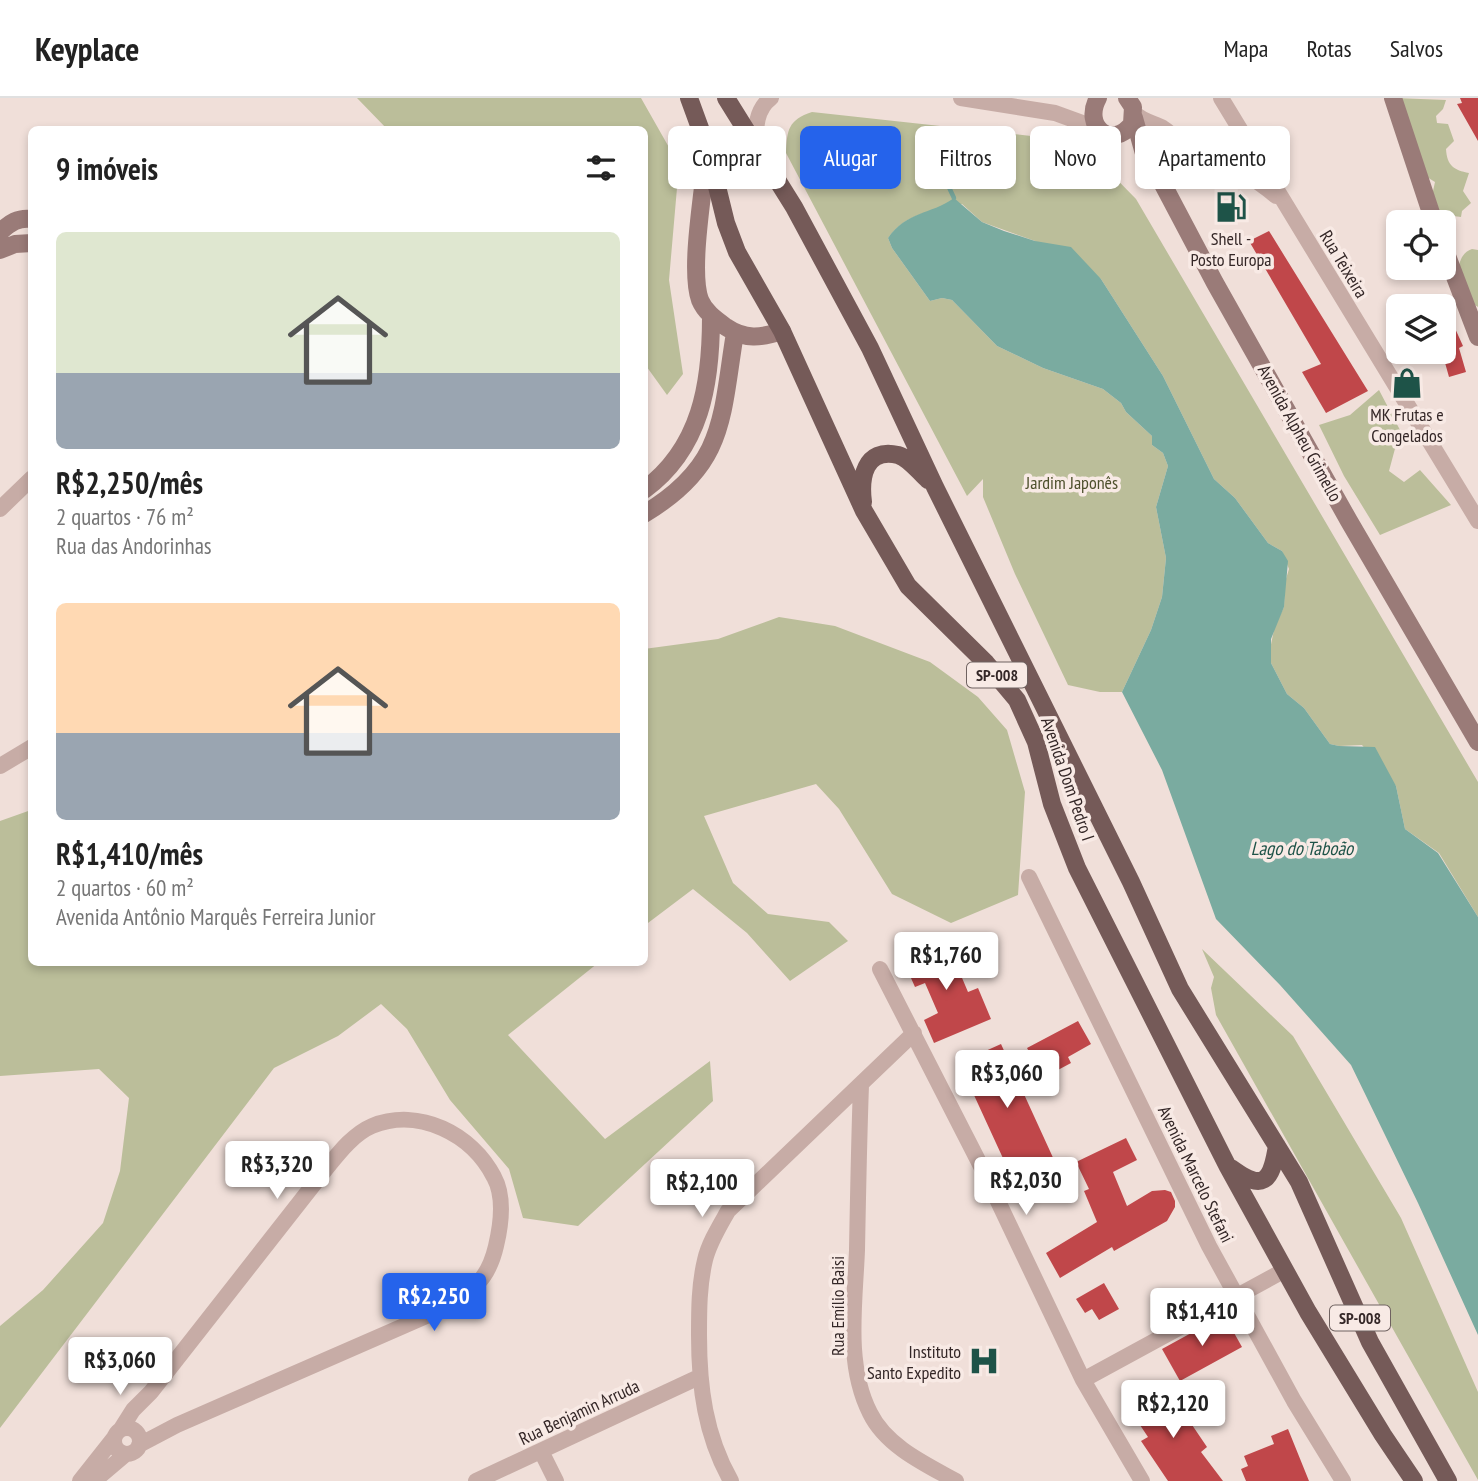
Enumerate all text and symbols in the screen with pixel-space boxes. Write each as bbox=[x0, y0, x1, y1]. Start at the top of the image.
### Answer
text: Keyplace bbox=[35, 27, 139, 70]
text: Mapa bbox=[1224, 33, 1268, 64]
text: Rotas bbox=[1306, 33, 1352, 64]
text: Salvos bbox=[1390, 33, 1443, 64]
chip: Comprar bbox=[668, 126, 786, 189]
chip: Alugar bbox=[800, 126, 901, 189]
chip: Filtros bbox=[915, 126, 1016, 189]
chip: Novo bbox=[1030, 126, 1121, 189]
chip: Apartamento bbox=[1135, 126, 1290, 189]
text: 9 imóveis bbox=[56, 149, 158, 188]
icon: filters bbox=[582, 149, 620, 187]
fuel station icon: Shell - Posto Europa bbox=[1214, 190, 1248, 224]
map controls bbox=[1386, 210, 1456, 364]
button: locate bbox=[1386, 210, 1456, 280]
street label: Rua Teixeira bbox=[1315, 226, 1373, 302]
place label: Shell - Posto Europa bbox=[1190, 227, 1272, 271]
icon: home bbox=[275, 277, 401, 403]
button: layers bbox=[1386, 294, 1456, 364]
street label: Avenida Alpheu Grimello bbox=[1253, 360, 1347, 506]
shop icon: MK Frutas e Congelados bbox=[1390, 366, 1424, 400]
place label: MK Frutas e Congelados bbox=[1370, 403, 1444, 447]
text: R$2,250/mês bbox=[56, 463, 203, 502]
park label: Jardim Japonês bbox=[1025, 471, 1118, 494]
text: 2 quartos · 76 m² bbox=[56, 502, 194, 531]
text: Rua das Andorinhas bbox=[56, 531, 212, 560]
icon: home bbox=[275, 648, 401, 774]
road number: SP-008 bbox=[967, 662, 1027, 688]
street label: Avenida Dom Pedro I bbox=[1036, 714, 1100, 844]
text: R$1,410/mês bbox=[56, 834, 203, 873]
water label: Lago do Taboão bbox=[1251, 836, 1355, 860]
text: 2 quartos · 60 m² bbox=[56, 873, 194, 902]
text: Avenida Antônio Marquês Ferreira Junior bbox=[56, 902, 376, 931]
pin: R$1,760 bbox=[881, 932, 1011, 992]
text: R$1,760 bbox=[910, 940, 982, 969]
pin: R$3,060 bbox=[942, 1051, 1072, 1110]
text: R$3,060 bbox=[971, 1058, 1043, 1087]
street label: Avenida Marcelo Stefani bbox=[1153, 1102, 1239, 1246]
pin: R$3,320 bbox=[212, 1142, 342, 1201]
text: R$3,320 bbox=[241, 1149, 313, 1178]
pin: R$2,030 bbox=[961, 1158, 1091, 1217]
pin: R$2,100 bbox=[637, 1160, 767, 1219]
text: R$2,030 bbox=[990, 1165, 1062, 1194]
text: R$2,100 bbox=[666, 1167, 738, 1196]
street label: Rua Emílio Baisi bbox=[826, 1256, 849, 1356]
pin: R$2,250 bbox=[369, 1274, 499, 1333]
text: R$2,250 bbox=[398, 1281, 470, 1310]
pin: R$1,410 bbox=[1137, 1288, 1267, 1348]
text: R$1,410 bbox=[1166, 1296, 1238, 1325]
road number: SP-008 bbox=[1330, 1306, 1390, 1330]
pin: R$3,060 bbox=[55, 1338, 185, 1397]
place label: Instituto Santo Expedito bbox=[867, 1340, 961, 1384]
hospital icon: Instituto Santo Expedito bbox=[967, 1344, 1001, 1378]
text: R$3,060 bbox=[84, 1345, 156, 1374]
street label: Rua Benjamin Arruda bbox=[515, 1374, 643, 1450]
pin: R$2,120 bbox=[1108, 1380, 1238, 1440]
text: R$2,120 bbox=[1137, 1388, 1209, 1417]

